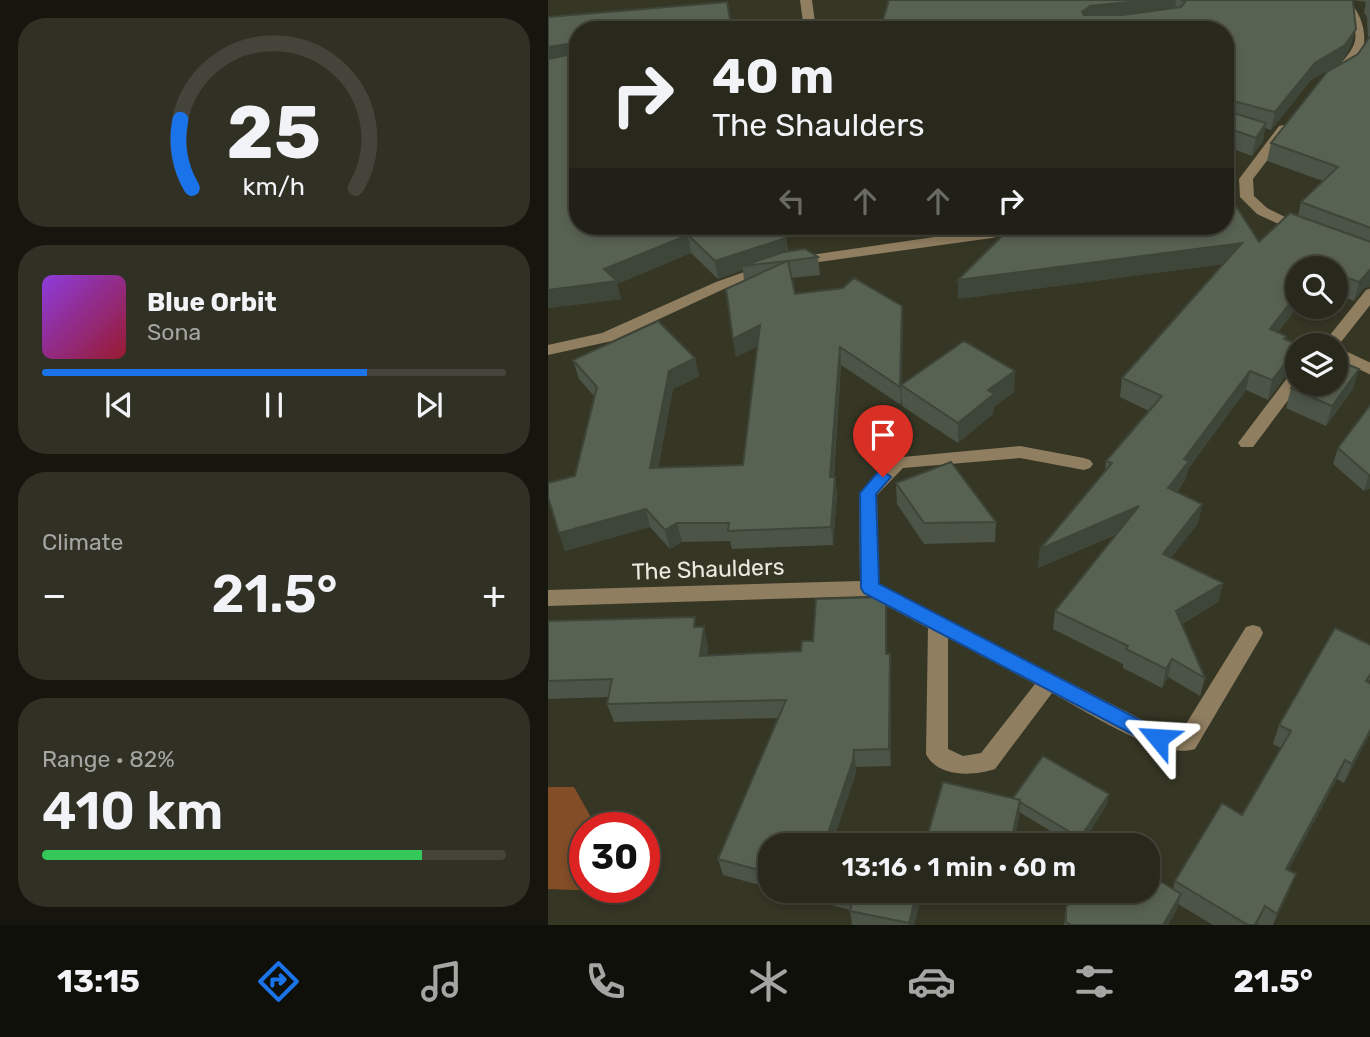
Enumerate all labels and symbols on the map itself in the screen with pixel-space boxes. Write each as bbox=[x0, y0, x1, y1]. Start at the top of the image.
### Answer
pin bbox=[853, 405, 913, 477]
street label: The Shaulders bbox=[631, 552, 785, 586]
position arrow bbox=[1121, 701, 1195, 775]
speed limit sign: 30 bbox=[569, 812, 660, 903]

